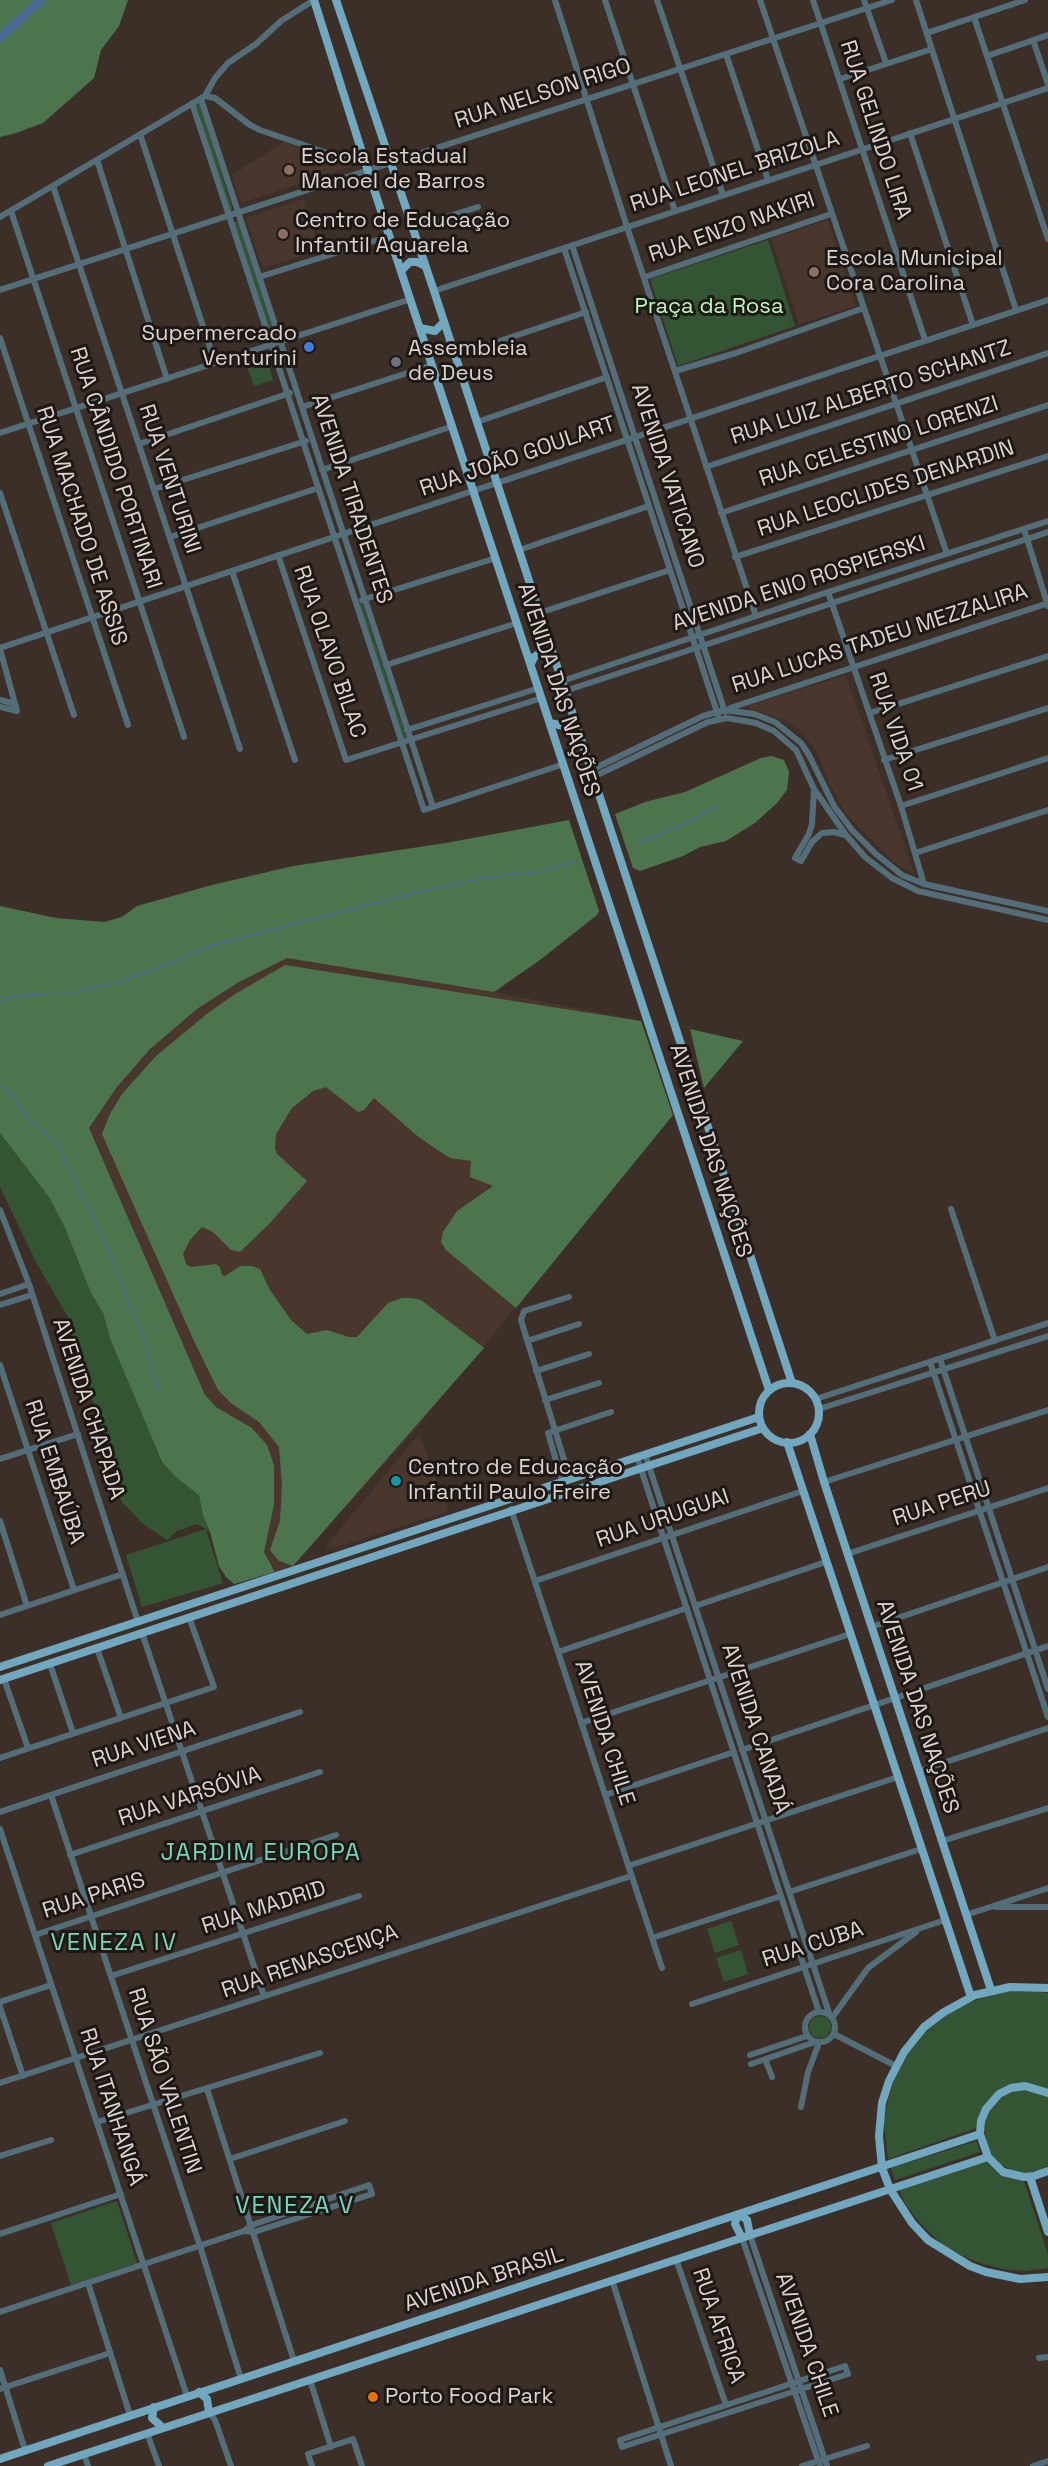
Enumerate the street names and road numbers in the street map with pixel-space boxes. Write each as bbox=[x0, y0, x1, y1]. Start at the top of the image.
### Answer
street label: RUA GELINDO LIRA bbox=[834, 37, 916, 223]
street label: RUA NELSON RIGO bbox=[452, 53, 634, 135]
street label: RUA LEONEL BRIZOLA bbox=[627, 126, 843, 218]
street label: RUA ENZO NAKIRI bbox=[645, 187, 819, 269]
street label: RUA LUIZ ALBERTO SCHANTZ bbox=[728, 335, 1014, 451]
street label: RUA CÂNDIDO PORTINARI bbox=[63, 344, 167, 592]
street label: AVENIDA VATICANO bbox=[625, 380, 709, 572]
street label: AVENIDA TIRADENTES bbox=[305, 391, 397, 607]
street label: RUA CELESTINO LORENZI bbox=[756, 391, 1002, 493]
street label: RUA VENTURINI bbox=[132, 401, 206, 557]
street label: RUA MACHADO DE ASSIS bbox=[30, 403, 132, 649]
street label: RUA JOÃO GOULART bbox=[417, 411, 619, 503]
street label: RUA LEOCLIDES DENARDIN bbox=[754, 435, 1018, 543]
street label: AVENIDA ENIO ROSPIERSKI bbox=[669, 531, 929, 637]
street label: RUA OLAVO BILAC bbox=[287, 562, 371, 742]
street label: RUA LUCAS TADEU MEZZALIRA bbox=[729, 579, 1031, 699]
street label: AVENIDA DAS NAÇÕES bbox=[511, 580, 605, 800]
street label: RUA VIDA 01 bbox=[862, 669, 928, 795]
street label: AVENIDA DAS NAÇÕES bbox=[663, 1041, 757, 1261]
street label: AVENIDA CHAPADA bbox=[46, 1315, 130, 1503]
street label: RUA EMBAÚBA bbox=[18, 1397, 90, 1547]
street label: RUA PERU bbox=[889, 1476, 995, 1532]
street label: RUA URUGUAI bbox=[593, 1484, 733, 1554]
street label: AVENIDA DAS NAÇÕES bbox=[870, 1597, 964, 1817]
street label: AVENIDA CANADÁ bbox=[715, 1641, 795, 1817]
street label: AVENIDA CHILE bbox=[568, 1657, 640, 1809]
street label: RUA VIENA bbox=[89, 1716, 199, 1774]
street label: RUA VARSÓVIA bbox=[115, 1761, 265, 1833]
street label: RUA PARIS bbox=[39, 1867, 149, 1925]
street label: RUA MADRID bbox=[199, 1876, 329, 1940]
street label: RUA CUBA bbox=[759, 1916, 867, 1974]
street label: RUA RENASCENÇA bbox=[218, 1919, 402, 2005]
street label: RUA SÃO VALENTIN bbox=[122, 1985, 206, 2177]
street label: RUA ITANHANGÁ bbox=[73, 2025, 149, 2189]
street label: AVENIDA BRASIL bbox=[401, 2242, 567, 2318]
street label: RUA AFRICA bbox=[686, 2265, 750, 2387]
street label: AVENIDA CHILE bbox=[769, 2269, 843, 2421]

